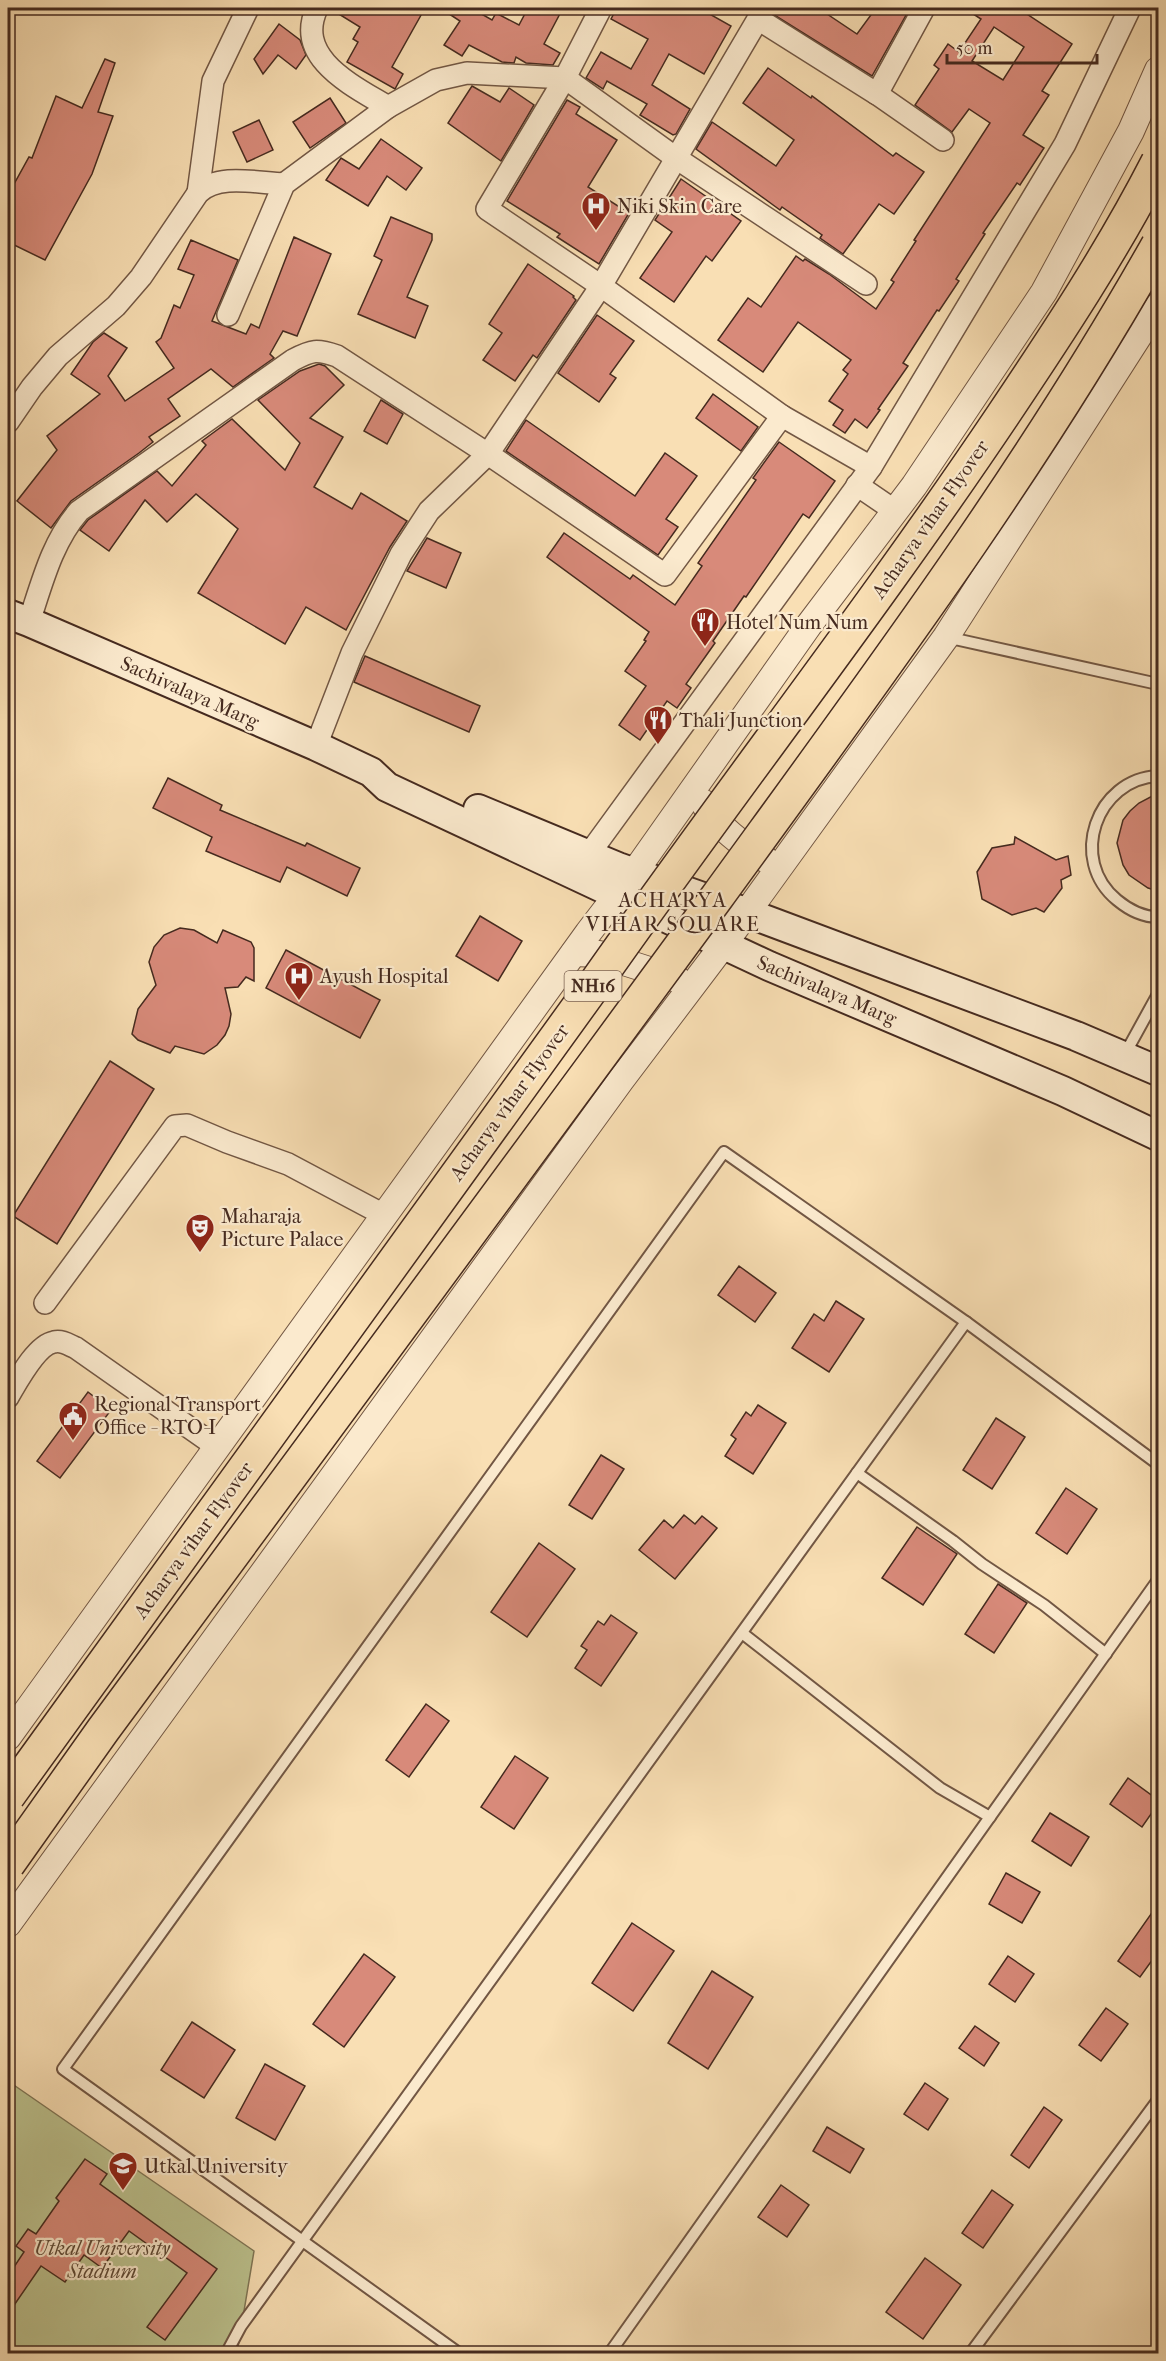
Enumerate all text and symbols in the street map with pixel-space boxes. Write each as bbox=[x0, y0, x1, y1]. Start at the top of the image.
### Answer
scale bar bbox=[947, 27, 1097, 65]
text: 50 m bbox=[956, 38, 993, 59]
hospital icon: Niki Skin Care bbox=[580, 190, 612, 232]
place label: Niki Skin Care bbox=[617, 195, 742, 218]
street label: Acharya vihar Flyover bbox=[867, 435, 994, 604]
restaurant icon: Hotel Num Num bbox=[689, 606, 721, 648]
place label: Hotel Num Num bbox=[726, 611, 869, 634]
street label: Sachivalaya Marg bbox=[117, 652, 263, 733]
restaurant icon: Thali Junction bbox=[642, 704, 674, 746]
place label: Thali Junction bbox=[679, 709, 803, 732]
district label: ACHARYA VIHAR SQUARE bbox=[585, 888, 760, 936]
street label: Sachivalaya Marg bbox=[754, 951, 900, 1030]
hospital icon: Ayush Hospital bbox=[283, 960, 315, 1002]
place label: Ayush Hospital bbox=[319, 965, 449, 988]
road number: NH16 bbox=[564, 971, 622, 1001]
street label: Acharya vihar Flyover bbox=[444, 1019, 574, 1186]
place label: Maharaja Picture Palace bbox=[221, 1205, 343, 1251]
theatre icon: Maharaja Picture Palace bbox=[184, 1212, 216, 1254]
place label: Regional Transport Office - RTO-I bbox=[94, 1393, 261, 1439]
public building icon: Regional Transport Office - RTO-I bbox=[57, 1400, 89, 1442]
street label: Acharya vihar Flyover bbox=[128, 1457, 258, 1624]
school or university icon: Utkal University bbox=[107, 2150, 139, 2192]
place label: Utkal University bbox=[144, 2155, 289, 2178]
park label: Utkal University Stadium bbox=[34, 2237, 171, 2283]

